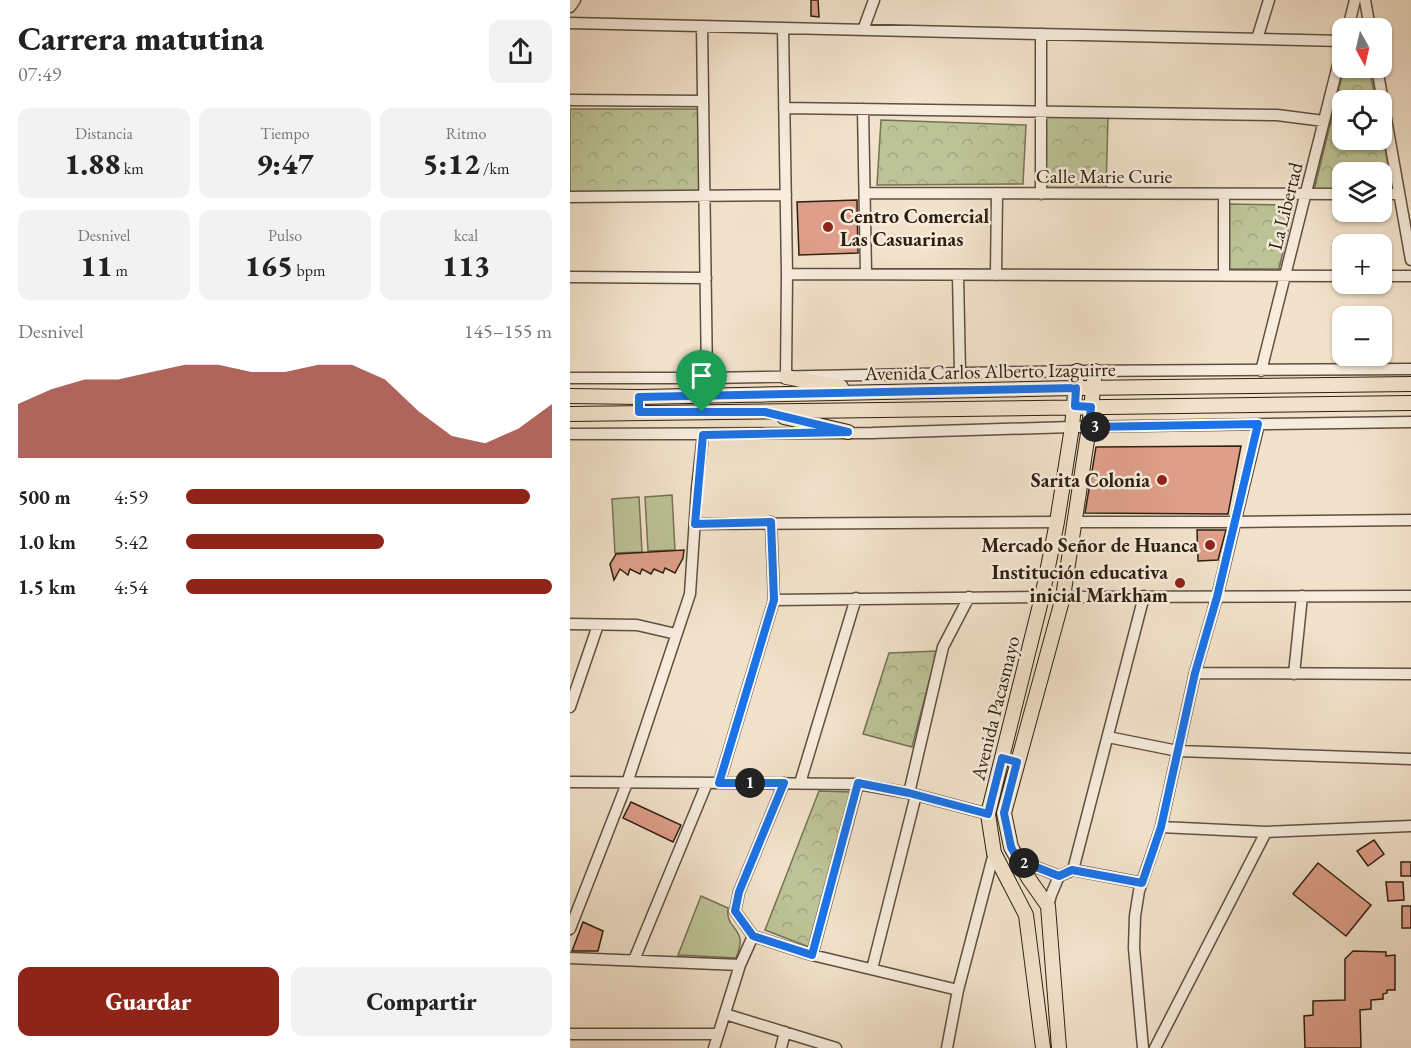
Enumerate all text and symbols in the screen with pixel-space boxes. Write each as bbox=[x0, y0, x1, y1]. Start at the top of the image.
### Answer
text: Carrera matutina bbox=[18, 17, 264, 60]
north arrow bbox=[1332, 18, 1392, 78]
map controls bbox=[1332, 18, 1392, 366]
button: share bbox=[489, 20, 552, 83]
text: 07:49 bbox=[18, 61, 61, 87]
button: locate bbox=[1332, 90, 1392, 150]
text: Distancia bbox=[75, 123, 133, 144]
text: Tiempo bbox=[260, 123, 310, 144]
text: Ritmo bbox=[446, 123, 486, 144]
text: 1.88 bbox=[64, 144, 120, 183]
text: 9:47 bbox=[256, 144, 314, 183]
text: 5:12 bbox=[423, 144, 480, 183]
text: km bbox=[120, 158, 144, 179]
text: /km bbox=[480, 158, 509, 179]
street label: La Libertad bbox=[1262, 159, 1309, 253]
button: layers bbox=[1332, 162, 1392, 222]
street label: Calle Marie Curie bbox=[1036, 163, 1173, 189]
place label: Centro Comercial Las Casuarinas bbox=[840, 203, 989, 252]
marker: Centro Comercial Las Casuarinas bbox=[821, 220, 835, 234]
text: Desnivel bbox=[78, 225, 130, 246]
text: Pulso bbox=[268, 225, 302, 246]
text: kcal bbox=[454, 225, 478, 246]
button: + bbox=[1332, 234, 1392, 294]
text: 11 bbox=[80, 246, 112, 285]
text: 165 bbox=[245, 246, 293, 285]
text: 113 bbox=[442, 246, 490, 285]
text: m bbox=[112, 260, 128, 281]
text: bpm bbox=[293, 260, 325, 281]
button: − bbox=[1332, 306, 1392, 366]
text: Desnivel bbox=[18, 318, 84, 344]
text: 145–155 m bbox=[464, 318, 552, 344]
pin bbox=[676, 350, 727, 412]
street label: Avenida Carlos Alberto Izaguirre bbox=[863, 356, 1116, 386]
icon: arrive bbox=[685, 359, 718, 392]
pin: 3 bbox=[1080, 412, 1110, 442]
text: 3 bbox=[1091, 416, 1099, 437]
place label: Sarita Colonia bbox=[1031, 467, 1150, 493]
marker: Sarita Colonia bbox=[1155, 473, 1169, 487]
text: 500 m bbox=[18, 484, 71, 510]
text: 4:59 bbox=[114, 484, 148, 510]
text: 1.0 km bbox=[18, 529, 76, 555]
text: 5:42 bbox=[114, 529, 148, 555]
place label: Mercado Señor de Huanca bbox=[981, 532, 1198, 558]
marker: Mercado Señor de Huanca bbox=[1203, 538, 1217, 552]
place label: Institución educativa inicial Markham bbox=[992, 559, 1168, 608]
text: 1.5 km bbox=[18, 574, 76, 600]
text: 4:54 bbox=[114, 574, 148, 600]
marker: Institución educativa inicial Markham bbox=[1173, 576, 1187, 590]
street label: Avenida Pacasmayo bbox=[964, 633, 1026, 784]
pin: 1 bbox=[735, 768, 765, 798]
text: 1 bbox=[746, 772, 754, 793]
pin: 2 bbox=[1009, 848, 1039, 878]
text: 2 bbox=[1020, 852, 1028, 873]
button: Guardar bbox=[18, 967, 279, 1036]
button: Compartir bbox=[291, 967, 552, 1036]

